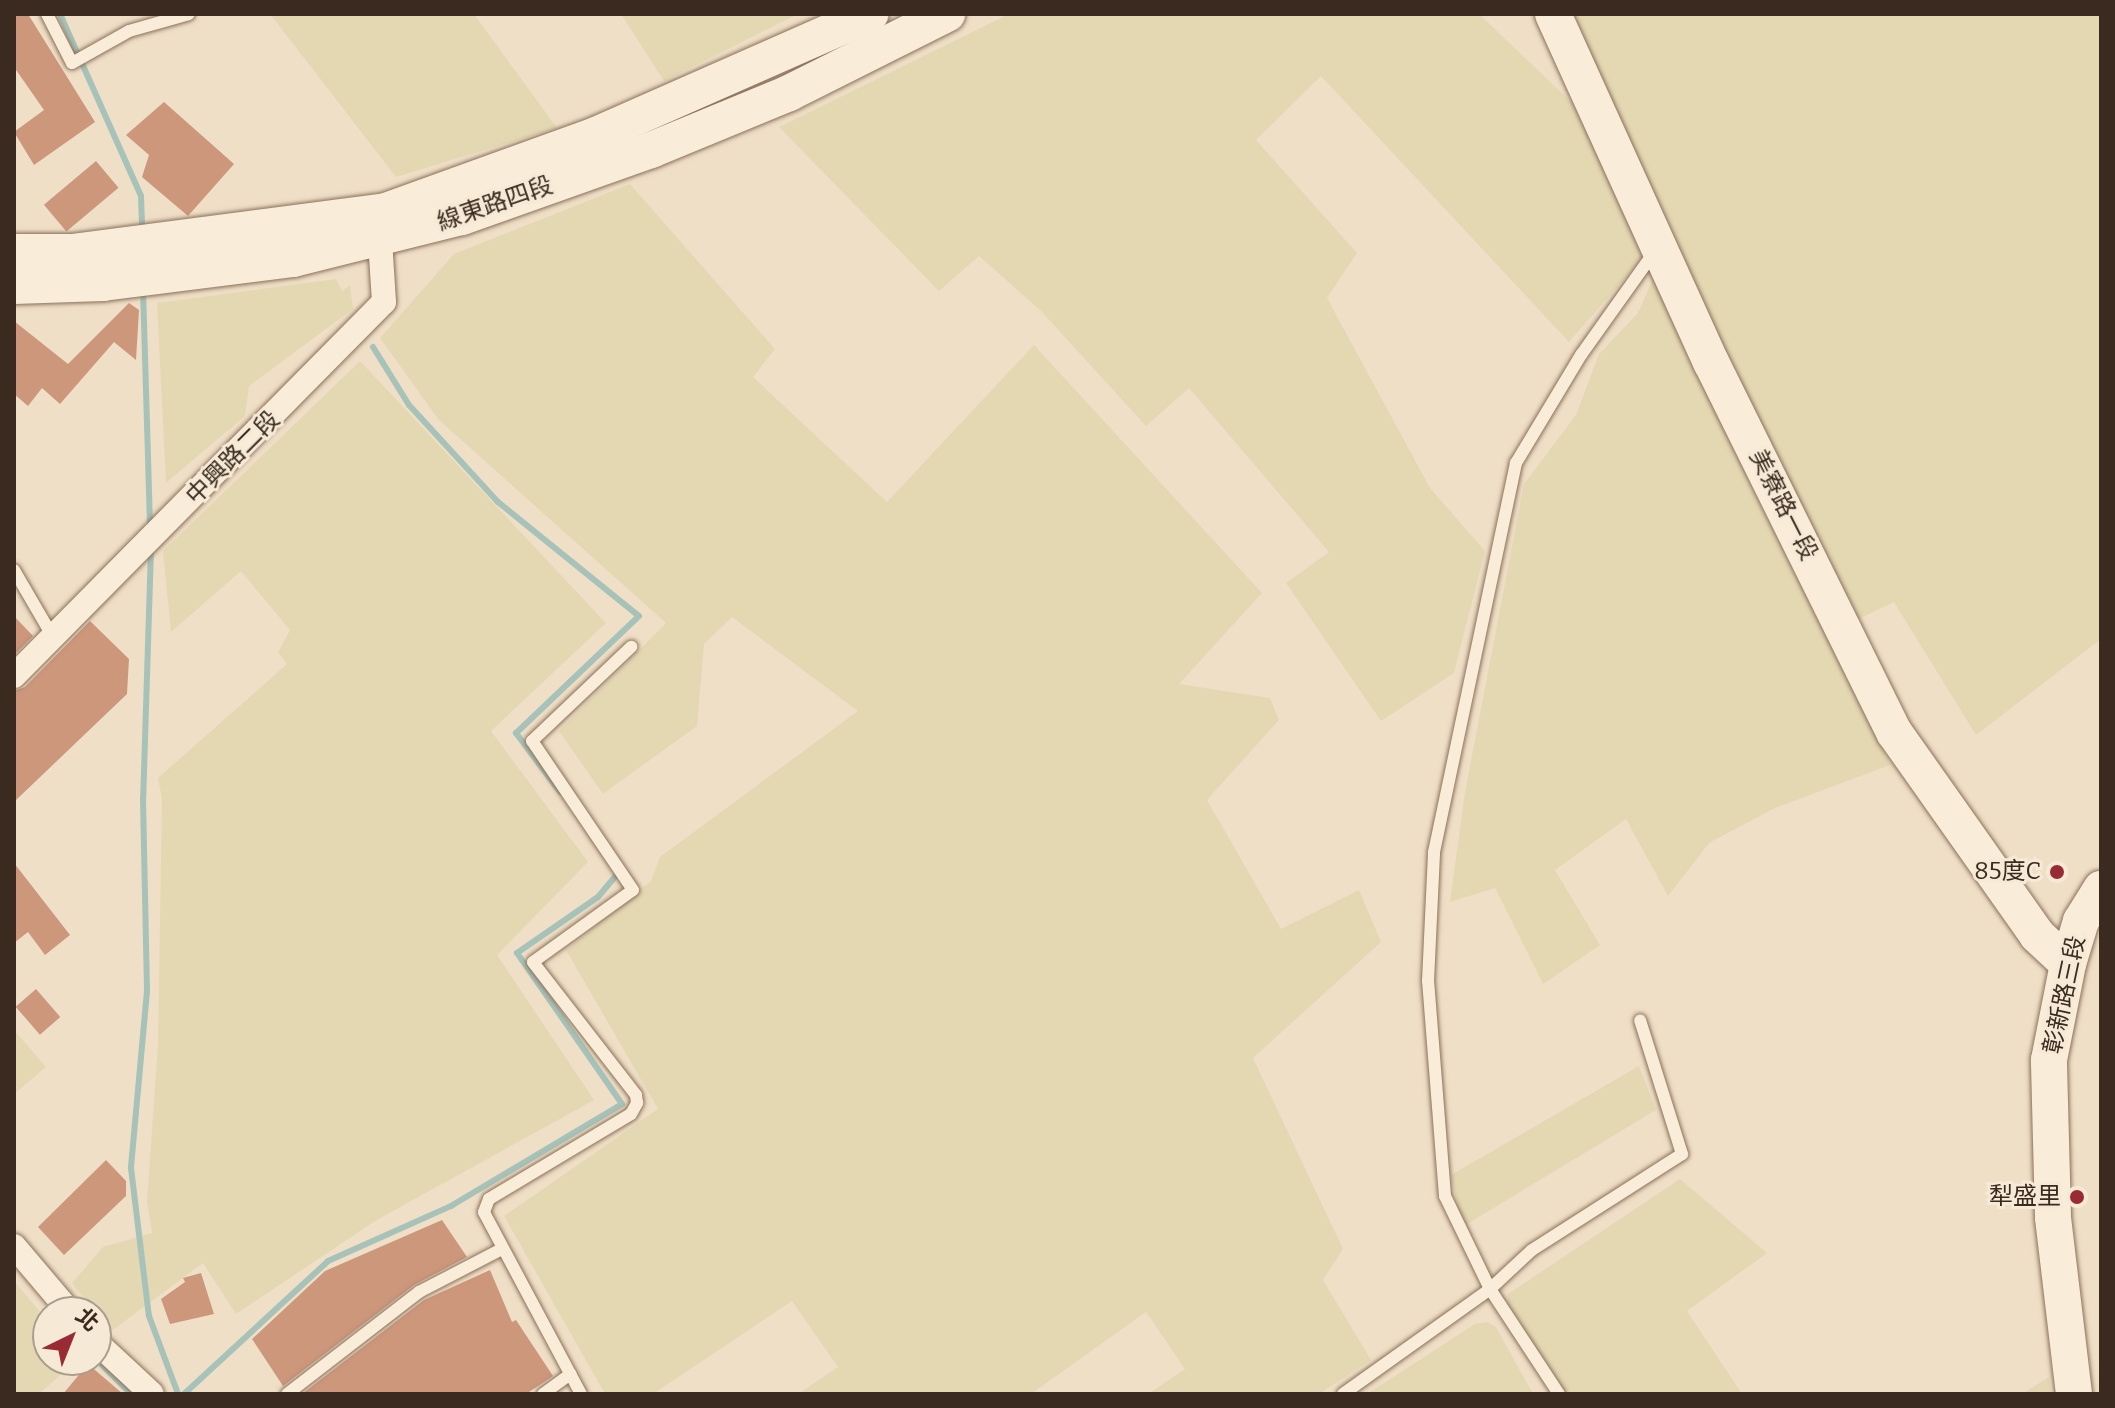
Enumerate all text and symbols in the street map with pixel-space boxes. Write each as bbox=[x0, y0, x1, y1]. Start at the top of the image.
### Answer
street label: 線東路四段 bbox=[434, 171, 556, 237]
street label: 中興路二段 bbox=[180, 405, 286, 511]
street label: 美寮路一段 bbox=[1743, 445, 1823, 565]
place label: 85度C bbox=[1974, 858, 2041, 886]
marker: 85度C bbox=[2048, 863, 2066, 881]
street label: 彰新路三段 bbox=[2038, 933, 2092, 1057]
place label: 犁盛里 bbox=[1989, 1183, 2061, 1211]
marker: 犁盛里 bbox=[2068, 1188, 2086, 1206]
north arrow bbox=[32, 1296, 112, 1376]
text: 北 bbox=[70, 1302, 105, 1337]

